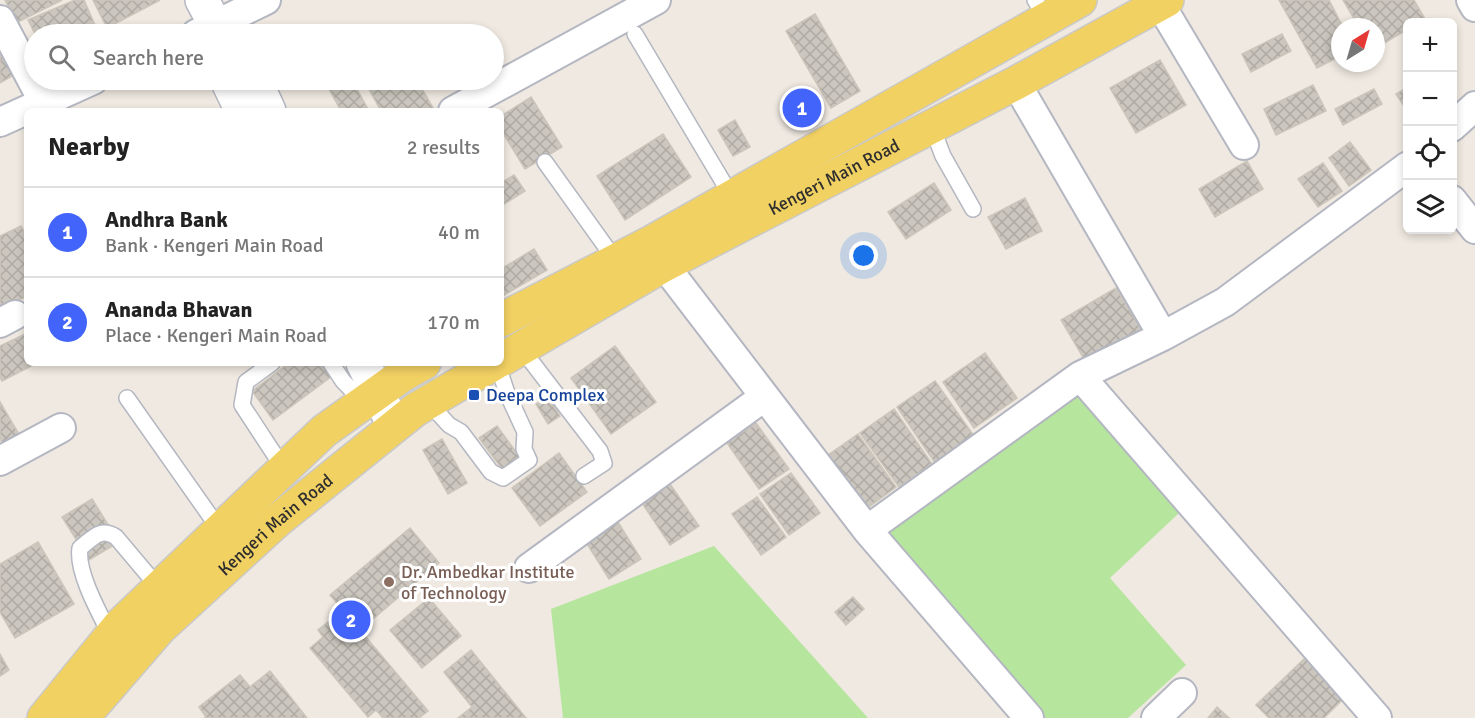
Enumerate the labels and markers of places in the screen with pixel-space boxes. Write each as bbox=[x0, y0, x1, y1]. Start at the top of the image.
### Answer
pin: 1 bbox=[782, 86, 822, 130]
place label: Deepa Complex bbox=[486, 384, 605, 406]
marker: Deepa Complex bbox=[467, 388, 481, 402]
place label: Dr. Ambedkar Institute of Technology bbox=[401, 561, 574, 604]
marker: Dr. Ambedkar Institute of Technology bbox=[382, 575, 396, 589]
pin: 2 bbox=[332, 598, 370, 642]

